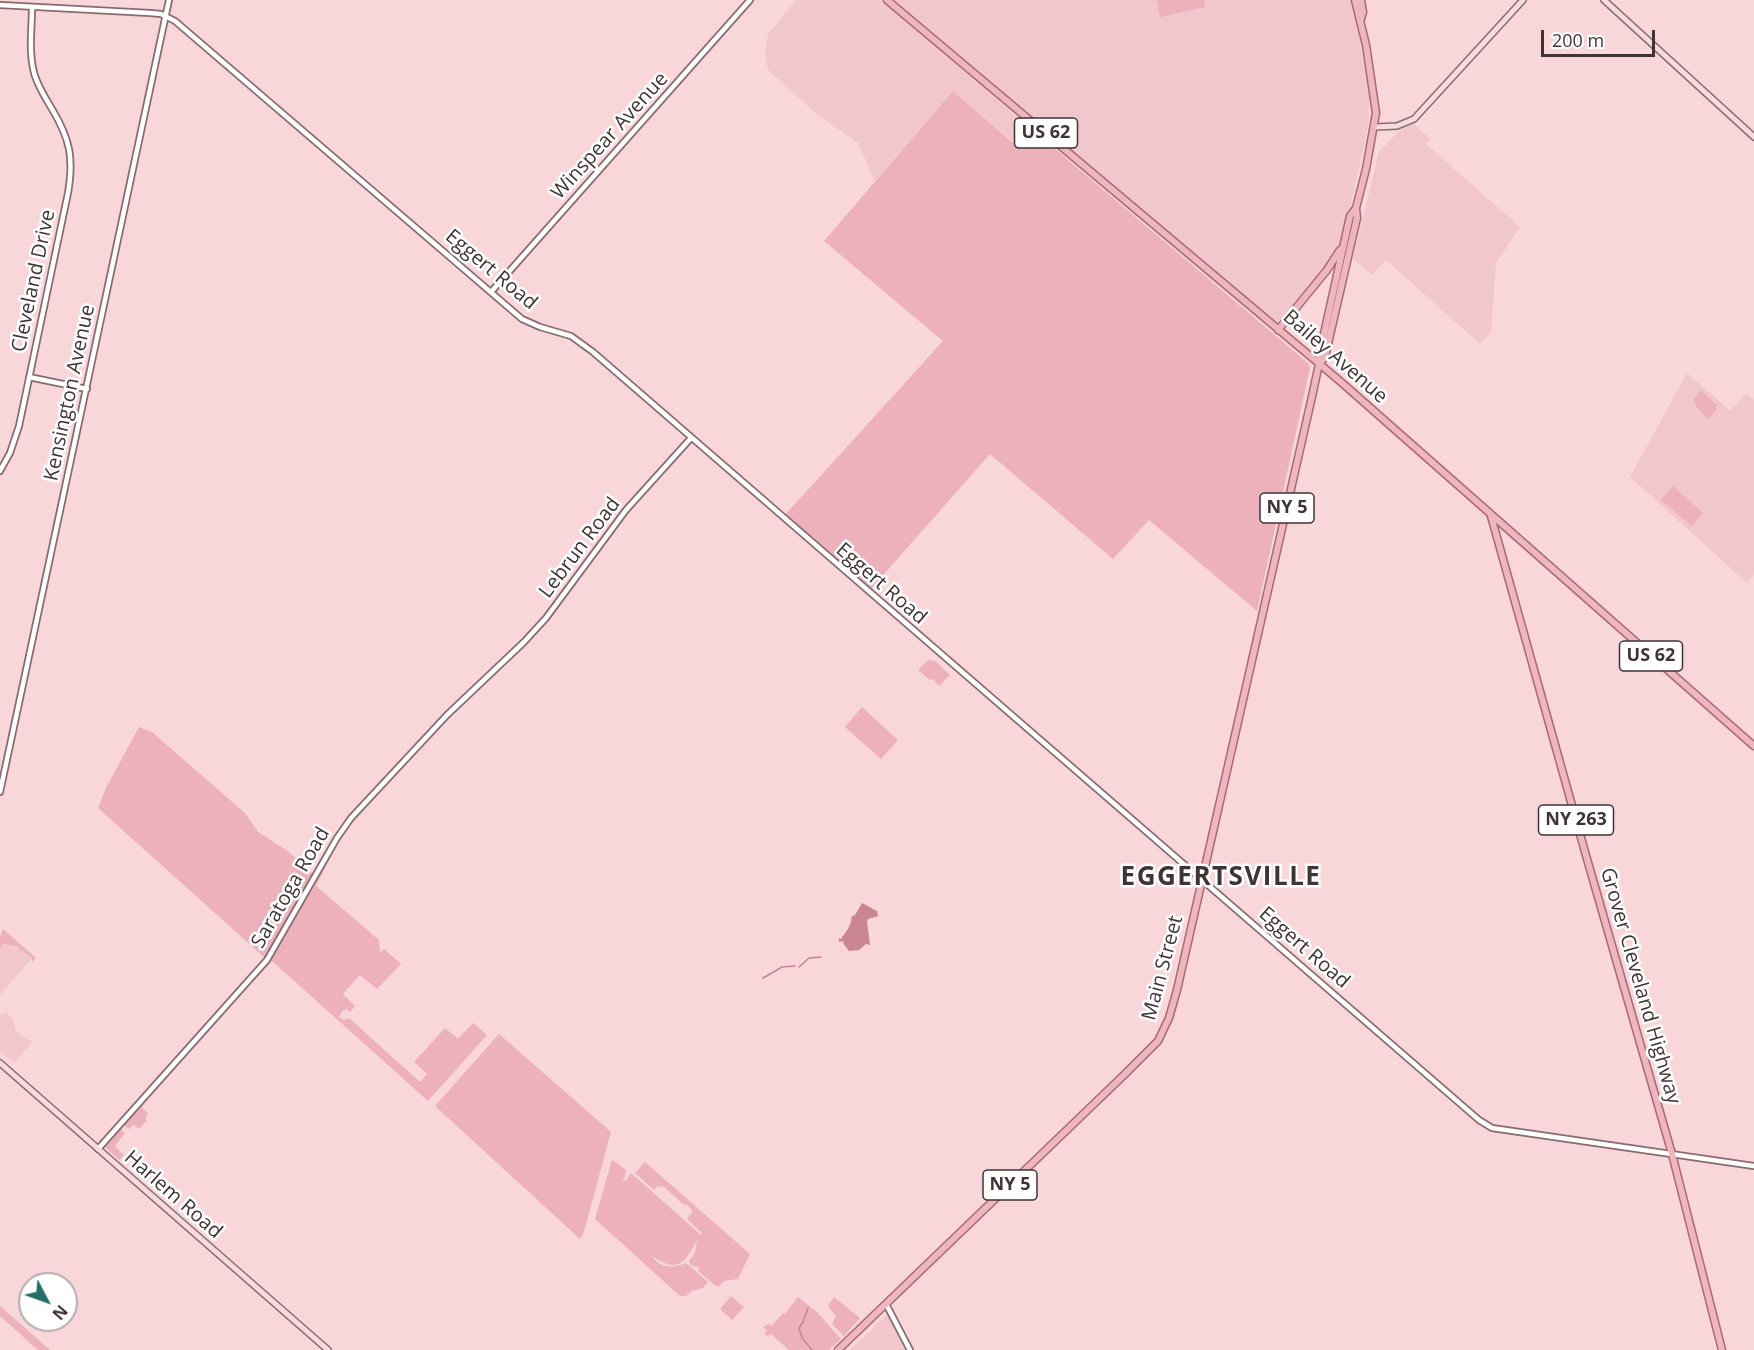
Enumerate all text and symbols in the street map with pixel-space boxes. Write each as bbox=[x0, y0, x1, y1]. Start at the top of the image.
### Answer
scale bar bbox=[1544, 18, 1658, 56]
text: 200 m bbox=[1552, 28, 1604, 52]
street label: Winspear Avenue bbox=[547, 67, 673, 205]
road number: US 62 bbox=[1014, 118, 1078, 148]
street label: Cleveland Drive bbox=[7, 208, 61, 354]
street label: Eggert Road bbox=[440, 225, 542, 315]
street label: Kensington Avenue bbox=[40, 303, 100, 483]
street label: Bailey Avenue bbox=[1278, 305, 1392, 409]
street label: Lebrun Road bbox=[534, 493, 626, 603]
road number: NY 5 bbox=[1260, 493, 1314, 523]
street label: Eggert Road bbox=[831, 538, 931, 630]
road number: US 62 bbox=[1620, 641, 1682, 671]
road number: NY 263 bbox=[1538, 805, 1614, 835]
street label: Saratoga Road bbox=[247, 823, 335, 953]
district label: EGGERTSVILLE bbox=[1121, 862, 1321, 894]
street label: Grover Cleveland Highway bbox=[1595, 865, 1685, 1107]
street label: Eggert Road bbox=[1254, 902, 1354, 994]
street label: Main Street bbox=[1138, 913, 1188, 1023]
street label: Harlem Road bbox=[119, 1146, 227, 1244]
road number: NY 5 bbox=[983, 1170, 1037, 1200]
north arrow bbox=[18, 1272, 78, 1332]
text: N bbox=[48, 1300, 73, 1325]

